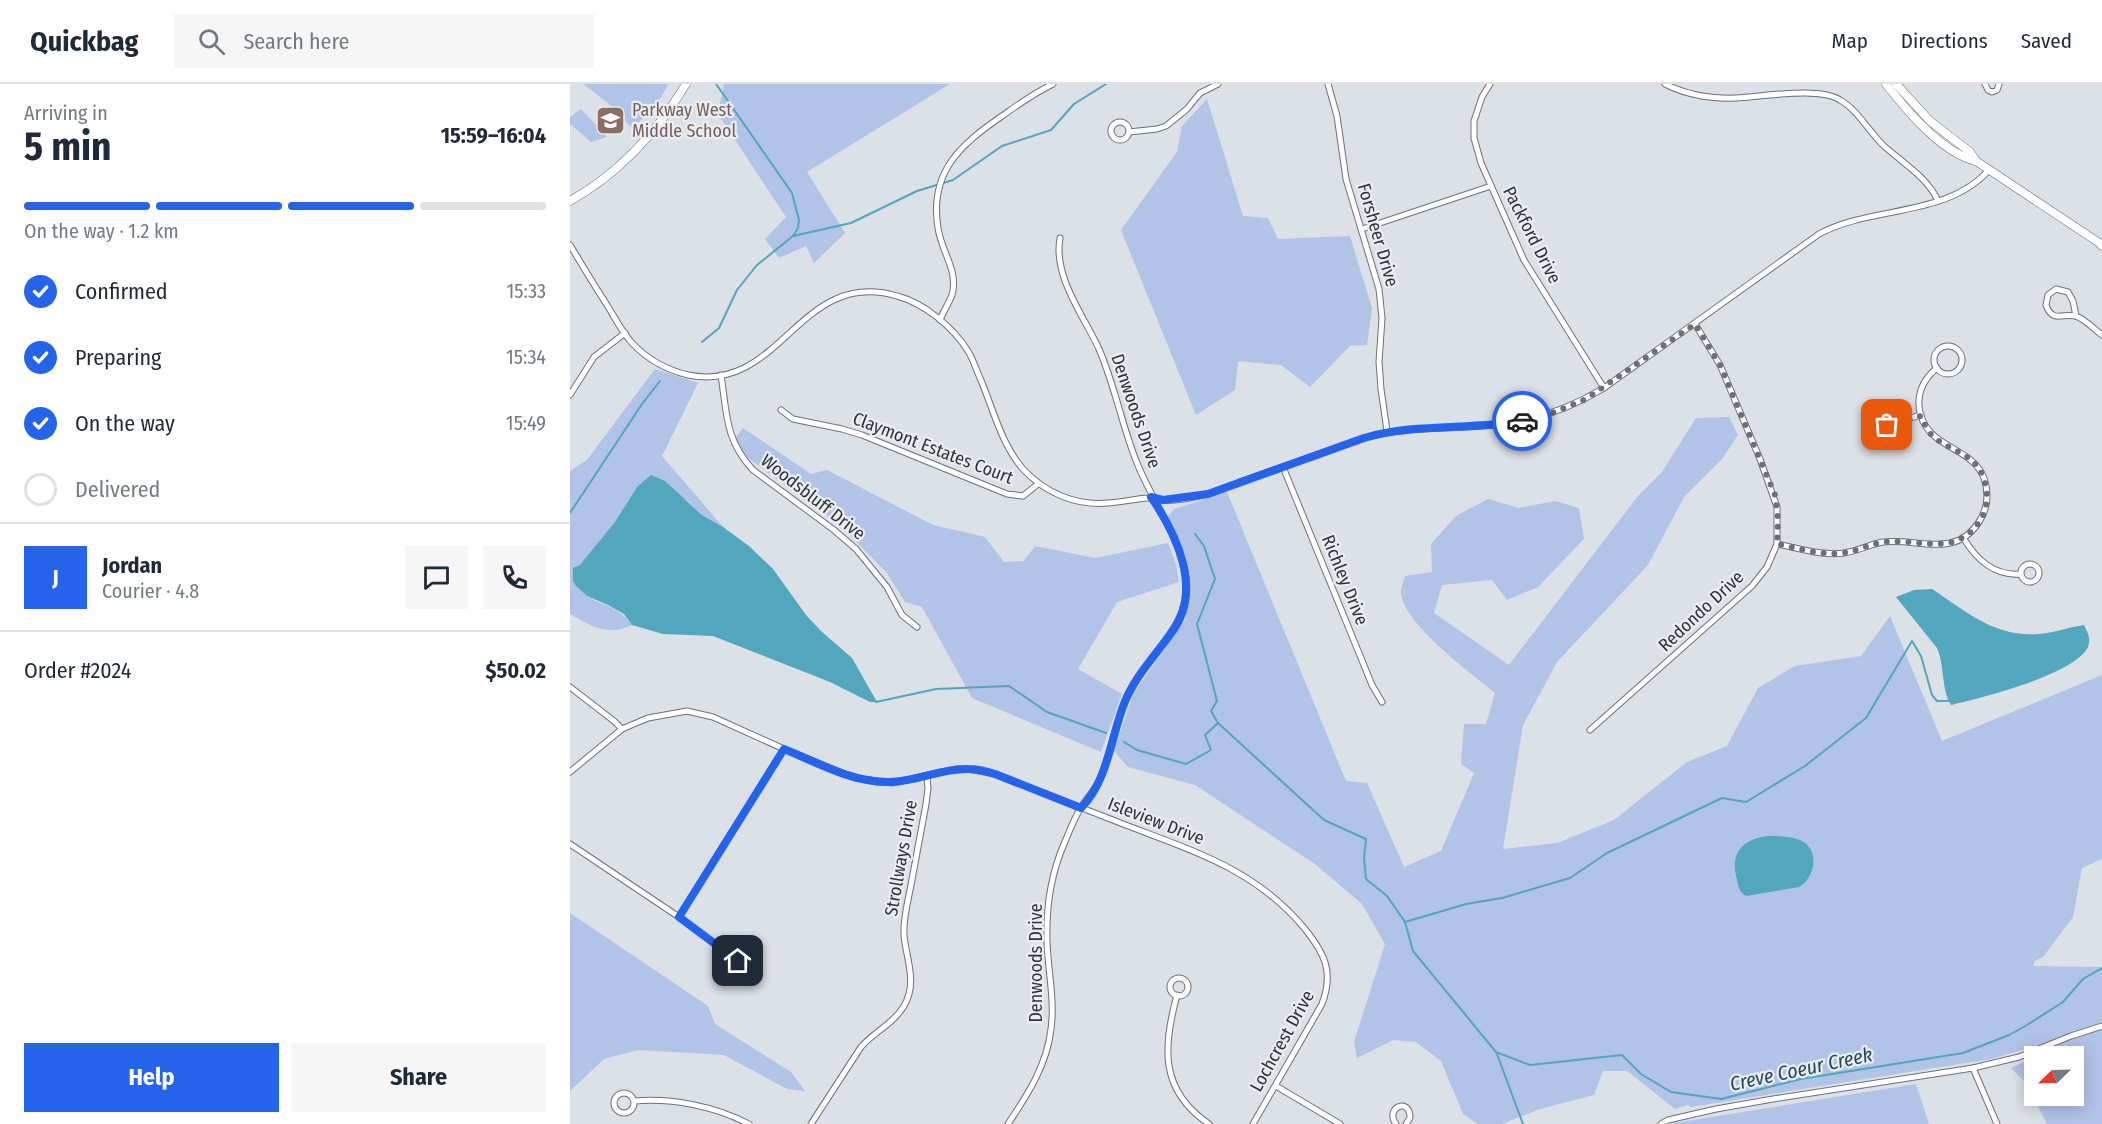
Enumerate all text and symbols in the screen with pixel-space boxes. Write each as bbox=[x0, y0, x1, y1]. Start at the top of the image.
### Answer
search box bbox=[174, 14, 594, 68]
text: Quickbag bbox=[30, 25, 138, 58]
icon: search bbox=[195, 25, 228, 58]
text: Search here bbox=[243, 28, 349, 55]
text: Map bbox=[1831, 28, 1868, 54]
text: Directions bbox=[1901, 28, 1988, 54]
text: Saved bbox=[2021, 28, 2072, 54]
place label: Parkway West Middle School bbox=[632, 99, 736, 142]
text: Arriving in bbox=[24, 101, 108, 125]
school or university icon: Parkway West Middle School bbox=[595, 104, 627, 136]
text: 15:59–16:04 bbox=[441, 122, 546, 149]
text: 5 min bbox=[24, 124, 112, 170]
street label: Forsheer Drive bbox=[1353, 181, 1403, 289]
street label: Packford Drive bbox=[1498, 183, 1566, 287]
text: On the way · 1.2 km bbox=[24, 219, 179, 243]
icon: check bbox=[24, 275, 57, 308]
text: Confirmed bbox=[75, 278, 168, 305]
text: 15:33 bbox=[507, 279, 546, 303]
icon: check bbox=[24, 341, 57, 374]
text: Preparing bbox=[75, 344, 161, 371]
text: 15:34 bbox=[506, 345, 546, 369]
street label: Denwoods Drive bbox=[1106, 351, 1166, 471]
courier bbox=[1492, 391, 1552, 451]
pin bbox=[1861, 399, 1912, 450]
icon: car bbox=[1506, 405, 1539, 438]
icon: check bbox=[24, 407, 57, 440]
street label: Claymont Estates Court bbox=[850, 407, 1016, 489]
icon: bag bbox=[1870, 408, 1903, 441]
text: On the way bbox=[75, 410, 175, 437]
text: 15:49 bbox=[506, 411, 546, 435]
street label: Woodsbluff Drive bbox=[756, 449, 870, 545]
text: Delivered bbox=[75, 476, 160, 503]
street label: Richley Drive bbox=[1317, 532, 1373, 628]
button: chat bbox=[405, 546, 468, 609]
button: phone bbox=[483, 546, 546, 609]
text: Jordan bbox=[102, 552, 162, 579]
text: J bbox=[52, 564, 59, 591]
street label: Redondo Drive bbox=[1654, 566, 1748, 656]
text: Courier · 4.8 bbox=[102, 579, 199, 603]
text: Order #2024 bbox=[24, 657, 131, 684]
text: $50.02 bbox=[485, 657, 546, 684]
street label: Isleview Drive bbox=[1105, 793, 1207, 849]
street label: Strollways Drive bbox=[880, 798, 922, 918]
street label: Denwoods Drive bbox=[1025, 903, 1047, 1023]
pin bbox=[712, 935, 763, 986]
icon: home bbox=[721, 944, 754, 977]
street label: Lochcrest Drive bbox=[1245, 986, 1319, 1096]
water label: Creve Coeur Creek bbox=[1728, 1042, 1874, 1096]
button: Help bbox=[24, 1043, 279, 1112]
button: Share bbox=[291, 1043, 546, 1112]
north arrow bbox=[2024, 1046, 2084, 1106]
map controls bbox=[2024, 1046, 2084, 1106]

